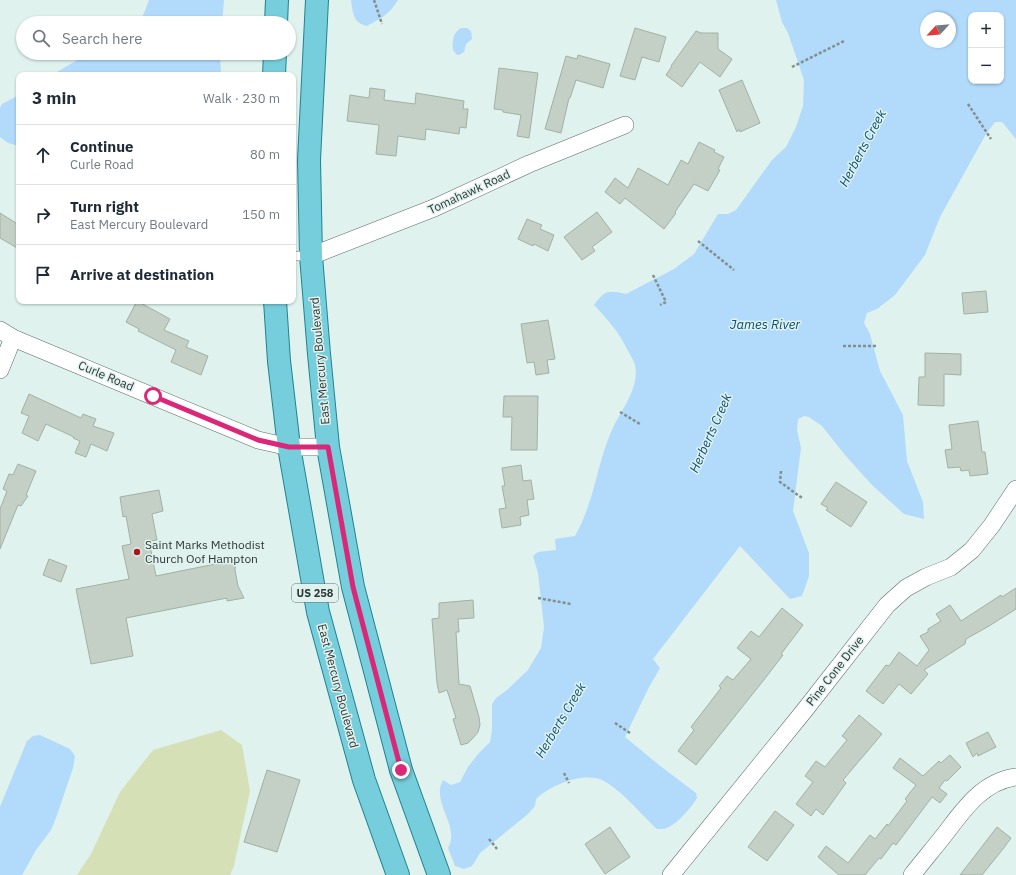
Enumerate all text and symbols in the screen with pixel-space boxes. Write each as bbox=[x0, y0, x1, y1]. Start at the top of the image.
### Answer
north arrow bbox=[920, 12, 956, 48]
map controls bbox=[968, 12, 1004, 84]
button: + bbox=[968, 12, 1004, 48]
search box bbox=[16, 16, 296, 60]
icon: search bbox=[30, 27, 52, 49]
text: Search here bbox=[62, 29, 142, 48]
button: − bbox=[968, 48, 1004, 84]
text: 3 min bbox=[32, 87, 76, 109]
text: Walk · 230 m bbox=[203, 90, 280, 107]
water label: Herberts Creek bbox=[835, 106, 890, 190]
text: Continue bbox=[70, 137, 134, 156]
icon: ahead bbox=[32, 144, 54, 166]
text: 80 m bbox=[250, 146, 280, 163]
text: Curle Road bbox=[70, 156, 134, 173]
street label: Tomahawk Road bbox=[425, 166, 512, 217]
text: Turn right bbox=[70, 197, 139, 216]
icon: right bbox=[32, 204, 54, 226]
text: 150 m bbox=[242, 206, 280, 223]
text: East Mercury Boulevard bbox=[70, 216, 208, 233]
icon: arrive bbox=[32, 264, 54, 286]
text: Arrive at destination bbox=[70, 265, 214, 284]
street label: East Mercury Boulevard bbox=[306, 297, 333, 425]
water label: James River bbox=[730, 316, 801, 333]
street label: Curle Road bbox=[76, 357, 136, 394]
route start bbox=[144, 387, 162, 405]
water label: Herberts Creek bbox=[685, 391, 736, 475]
place label: Saint Marks Methodist Church Oof Hampton bbox=[145, 537, 265, 566]
marker: Saint Marks Methodist Church Oof Hampton bbox=[132, 547, 142, 557]
road number: US 258 bbox=[292, 584, 338, 602]
street label: East Mercury Boulevard bbox=[315, 622, 362, 749]
street label: Pine Cone Drive bbox=[803, 632, 867, 709]
water label: Herberts Creek bbox=[531, 679, 590, 761]
route end bbox=[392, 761, 410, 779]

